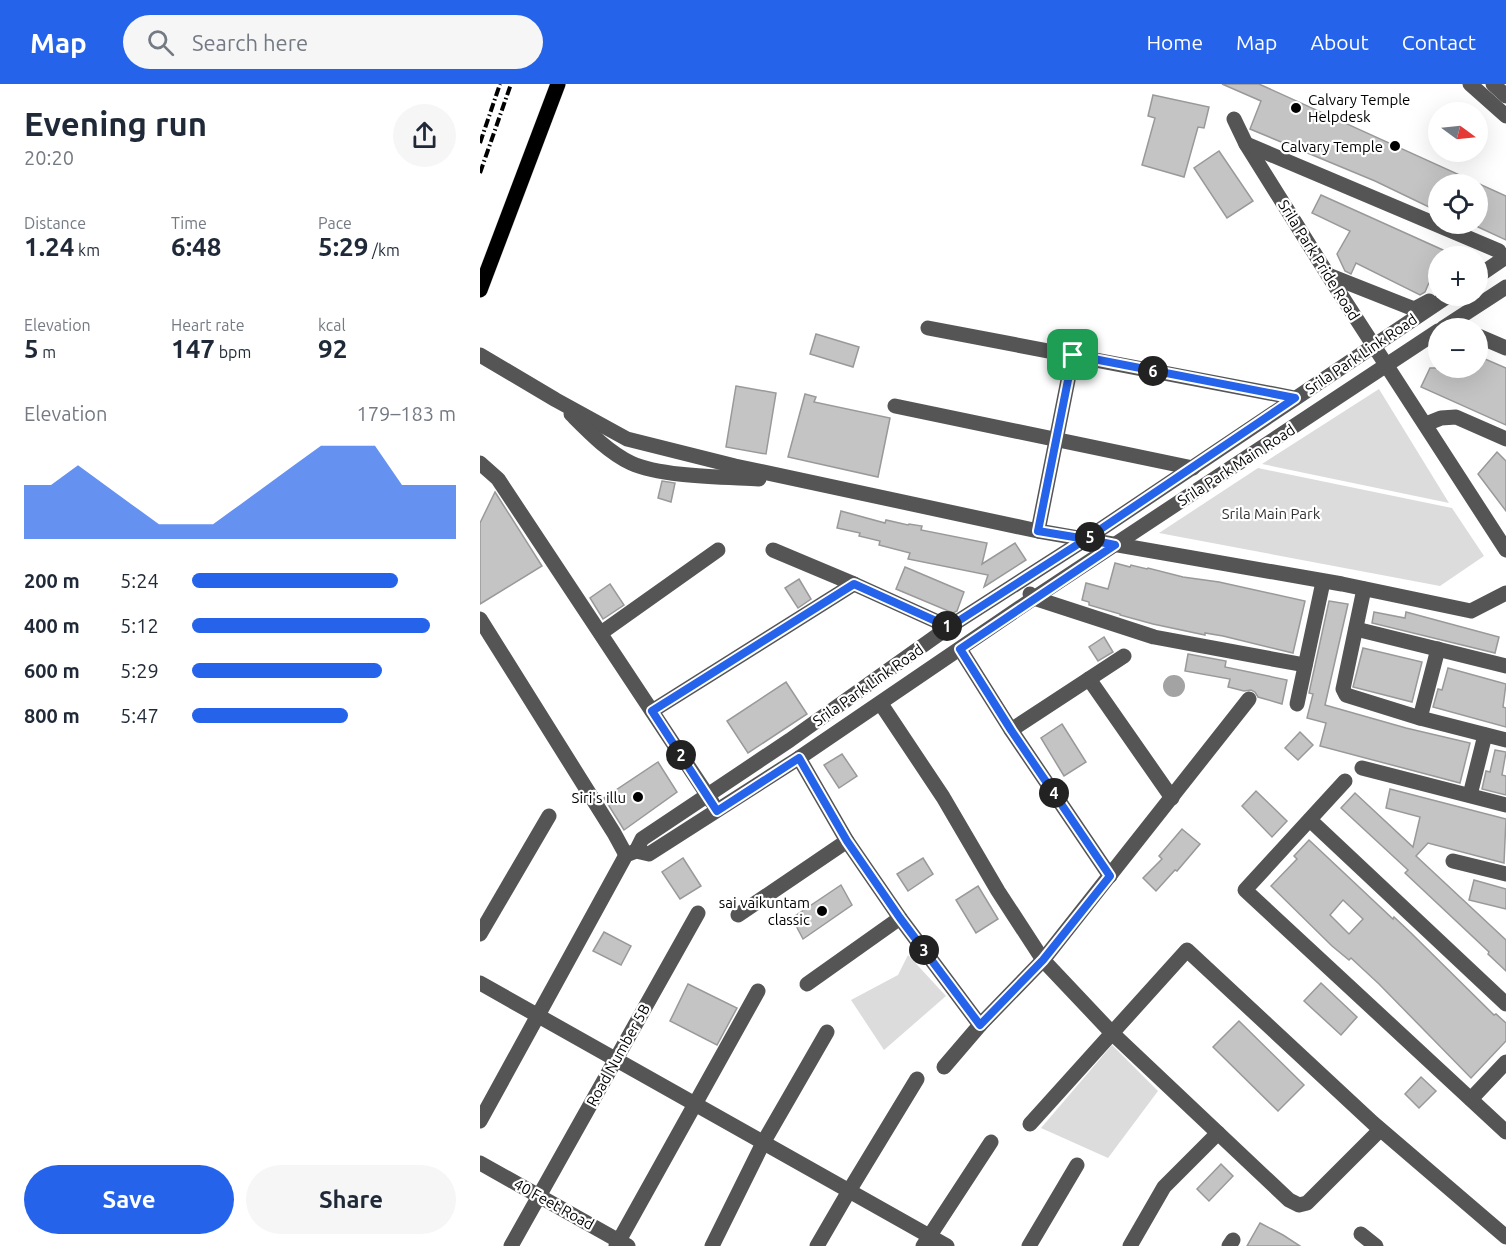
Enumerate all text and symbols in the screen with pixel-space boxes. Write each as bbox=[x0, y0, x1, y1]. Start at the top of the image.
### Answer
search box bbox=[123, 15, 543, 69]
icon: search bbox=[144, 26, 177, 59]
text: Map bbox=[30, 27, 87, 58]
text: Search here bbox=[192, 30, 308, 55]
text: Home bbox=[1146, 30, 1203, 54]
text: Map bbox=[1236, 30, 1277, 54]
text: About bbox=[1310, 30, 1369, 54]
text: Contact bbox=[1402, 30, 1476, 54]
place label: Calvary Temple Helpdesk bbox=[1308, 91, 1410, 125]
marker: Calvary Temple Helpdesk bbox=[1289, 101, 1303, 115]
north arrow bbox=[1428, 102, 1488, 162]
map controls bbox=[1428, 102, 1488, 378]
button: share bbox=[393, 104, 456, 167]
text: Evening run bbox=[24, 105, 207, 142]
place label: Calvary Temple bbox=[1281, 138, 1383, 155]
marker: Calvary Temple bbox=[1388, 139, 1402, 153]
text: 20:20 bbox=[24, 146, 74, 169]
button: locate bbox=[1428, 174, 1488, 234]
street label: Srila Park Pride Road bbox=[1275, 197, 1363, 323]
text: Distance bbox=[24, 214, 86, 232]
text: Time bbox=[171, 214, 207, 232]
text: Pace bbox=[318, 214, 352, 232]
text: 1.24 bbox=[24, 232, 74, 261]
text: 6:48 bbox=[171, 232, 221, 261]
text: 5:29 bbox=[318, 232, 368, 261]
text: km bbox=[74, 241, 100, 259]
text: /km bbox=[368, 241, 400, 259]
button: + bbox=[1428, 246, 1488, 306]
street label: Srila Park Link Road bbox=[1302, 310, 1420, 398]
text: Elevation bbox=[24, 316, 91, 334]
text: Heart rate bbox=[171, 316, 245, 334]
text: kcal bbox=[318, 316, 346, 334]
button: − bbox=[1428, 318, 1488, 378]
pin bbox=[1047, 329, 1098, 380]
text: 5 bbox=[24, 334, 39, 363]
text: 147 bbox=[171, 334, 215, 363]
text: 92 bbox=[318, 334, 347, 363]
icon: arrive bbox=[1056, 338, 1089, 371]
text: m bbox=[39, 343, 56, 361]
text: bpm bbox=[215, 343, 251, 361]
pin: 6 bbox=[1138, 356, 1168, 386]
text: 6 bbox=[1148, 362, 1158, 380]
text: Elevation bbox=[24, 402, 107, 425]
text: 179–183 m bbox=[357, 402, 456, 425]
street label: Srila Park Main Road bbox=[1174, 421, 1298, 509]
park label: Srila Main Park bbox=[1222, 505, 1321, 522]
pin: 5 bbox=[1075, 522, 1105, 552]
text: 5 bbox=[1085, 528, 1095, 546]
text: 200 m bbox=[24, 569, 80, 592]
text: 5:24 bbox=[120, 569, 159, 592]
pin: 1 bbox=[932, 611, 962, 641]
text: 400 m bbox=[24, 614, 80, 637]
text: 5:12 bbox=[120, 614, 159, 637]
text: 1 bbox=[942, 617, 952, 635]
street label: Srila Park Link Road bbox=[809, 640, 927, 730]
text: 600 m bbox=[24, 659, 80, 682]
text: 5:29 bbox=[120, 659, 159, 682]
text: 800 m bbox=[24, 704, 80, 727]
text: 5:47 bbox=[120, 704, 159, 727]
pin: 2 bbox=[666, 740, 696, 770]
text: 2 bbox=[676, 746, 686, 764]
pin: 4 bbox=[1039, 778, 1069, 808]
text: 4 bbox=[1049, 784, 1059, 802]
place label: Siri's illu bbox=[572, 789, 626, 806]
marker: Siri's illu bbox=[631, 790, 645, 804]
place label: sai vaikuntam classic bbox=[719, 894, 810, 928]
marker: sai vaikuntam classic bbox=[815, 904, 829, 918]
pin: 3 bbox=[909, 935, 939, 965]
text: 3 bbox=[919, 941, 929, 959]
street label: Road Number 5B bbox=[583, 1001, 653, 1109]
button: Save bbox=[24, 1165, 234, 1234]
button: Share bbox=[246, 1165, 456, 1234]
street label: 40 Feet Road bbox=[511, 1175, 597, 1233]

